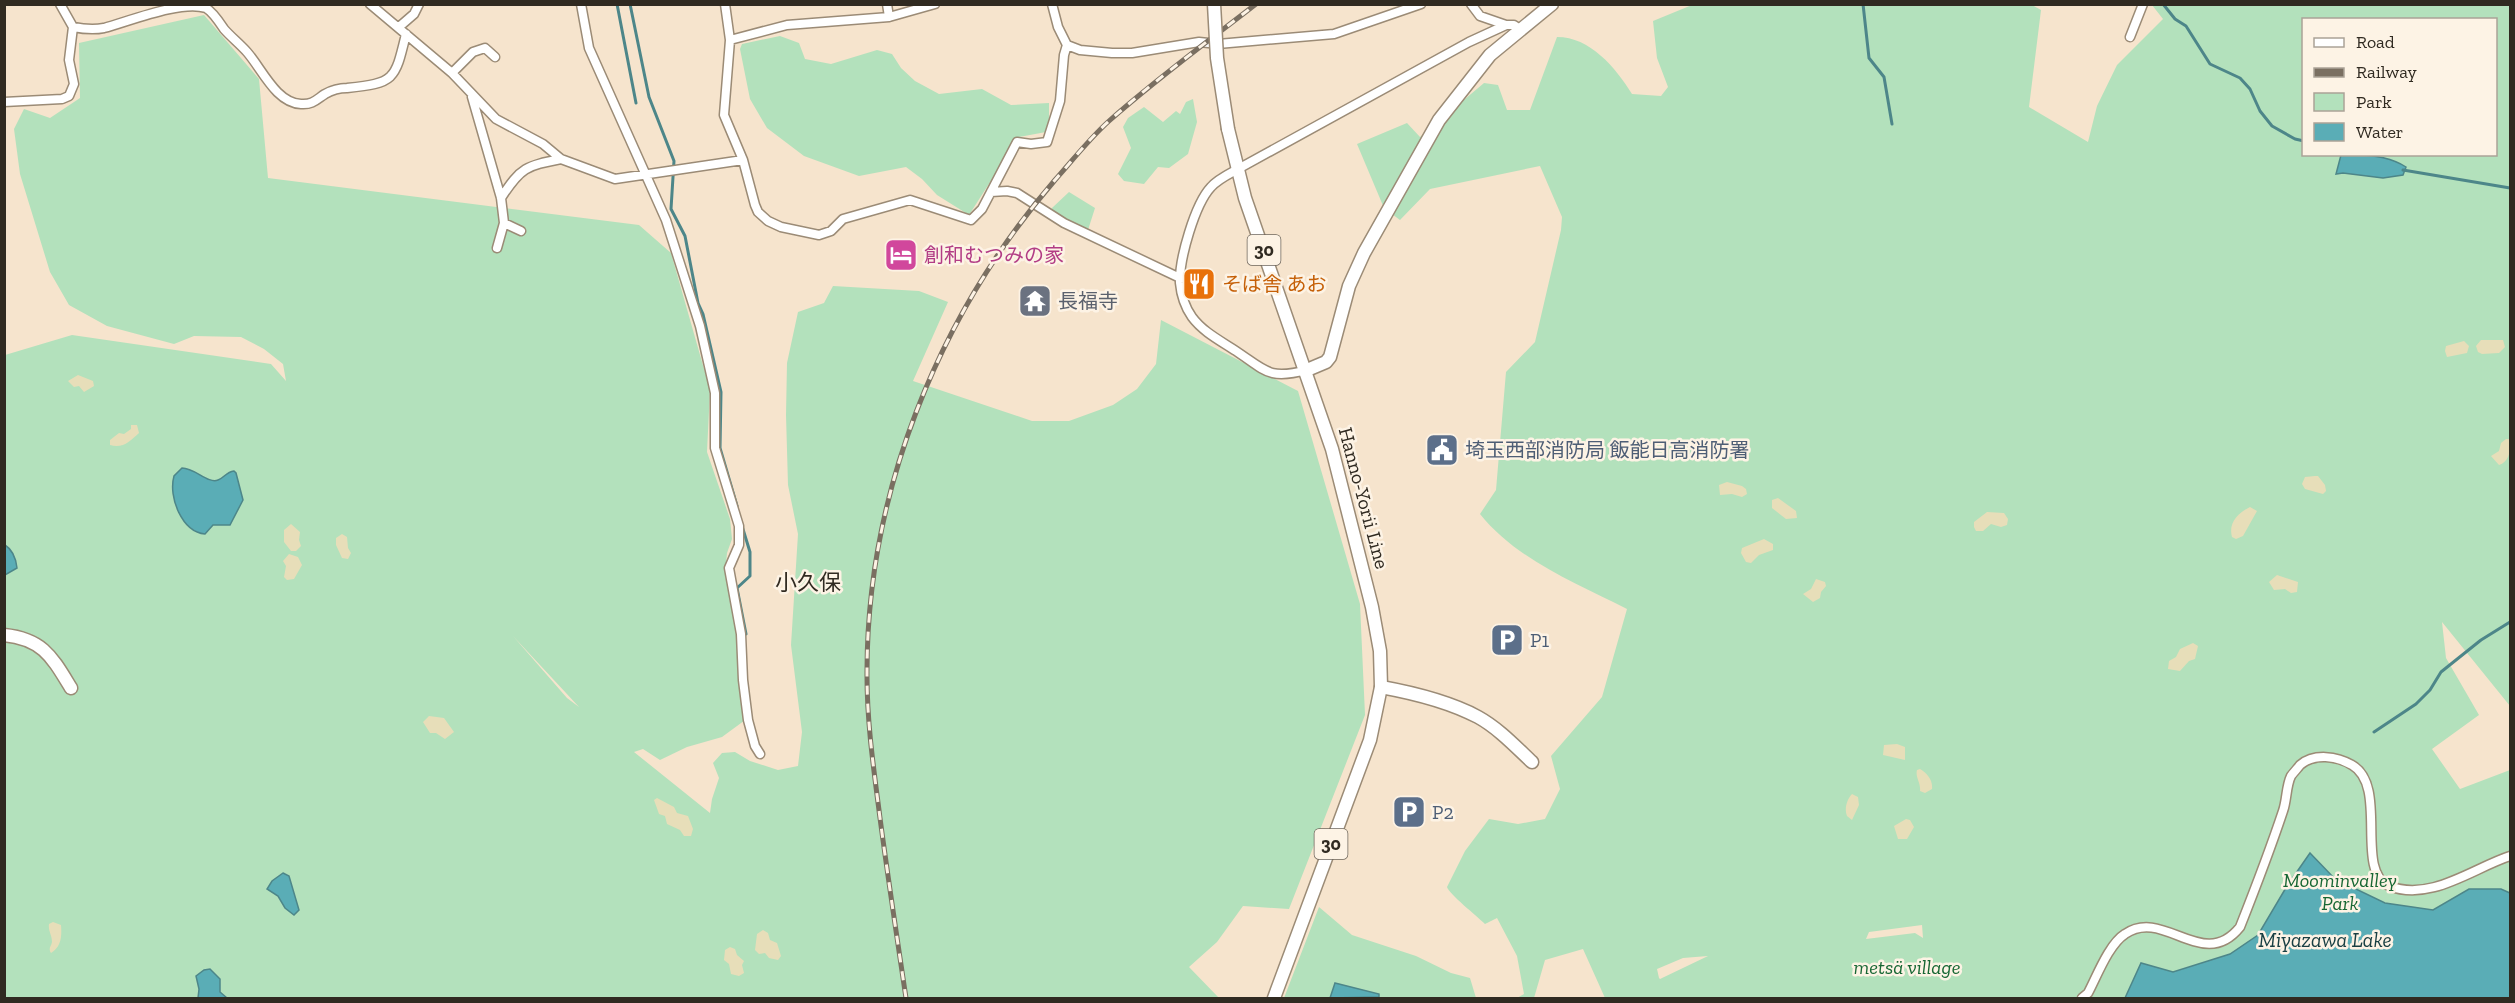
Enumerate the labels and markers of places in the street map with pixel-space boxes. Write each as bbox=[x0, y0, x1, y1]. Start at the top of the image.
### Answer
hotel icon: 創和むつみの家 bbox=[883, 237, 919, 273]
place label: 創和むつみの家 bbox=[924, 243, 1064, 267]
restaurant icon: そば舎 あお bbox=[1181, 266, 1217, 302]
place label: そば舎 あお bbox=[1222, 272, 1327, 296]
temple icon: 長福寺 bbox=[1017, 283, 1053, 319]
place label: 長福寺 bbox=[1058, 289, 1118, 313]
public building icon: 埼玉西部消防局 飯能日高消防署 bbox=[1424, 432, 1460, 468]
place label: 埼玉西部消防局 飯能日高消防署 bbox=[1465, 438, 1750, 462]
parking icon: P1 bbox=[1489, 622, 1525, 658]
place label: P1 bbox=[1530, 628, 1549, 652]
parking icon: P2 bbox=[1391, 794, 1427, 830]
place label: P2 bbox=[1432, 800, 1454, 824]

